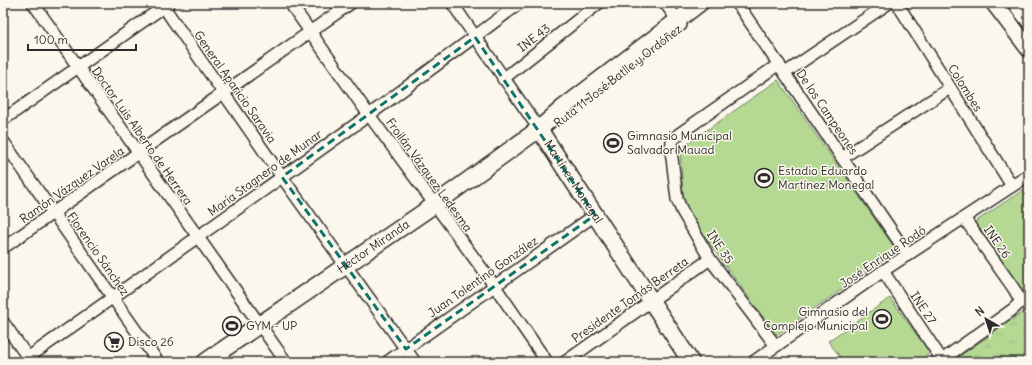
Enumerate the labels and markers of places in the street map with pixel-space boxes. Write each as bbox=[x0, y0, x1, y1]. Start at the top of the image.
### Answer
place label: Gimnasio Municipal Salvador Mauad bbox=[627, 128, 732, 157]
sports icon: Gimnasio Municipal Salvador Mauad bbox=[602, 132, 624, 154]
place label: Estadio Eduardo Martínez Monegal bbox=[778, 163, 874, 192]
sports icon: Estadio Eduardo Martínez Monegal bbox=[753, 167, 775, 189]
place label: Gimnasio del Complejo Municipal bbox=[763, 304, 868, 333]
sports icon: Gimnasio del Complejo Municipal bbox=[871, 308, 893, 330]
sports icon: GYM - UP bbox=[221, 315, 243, 337]
place label: GYM - UP bbox=[246, 318, 297, 333]
supermarket icon: Disco 26 bbox=[103, 331, 125, 353]
place label: Disco 26 bbox=[128, 334, 174, 349]

